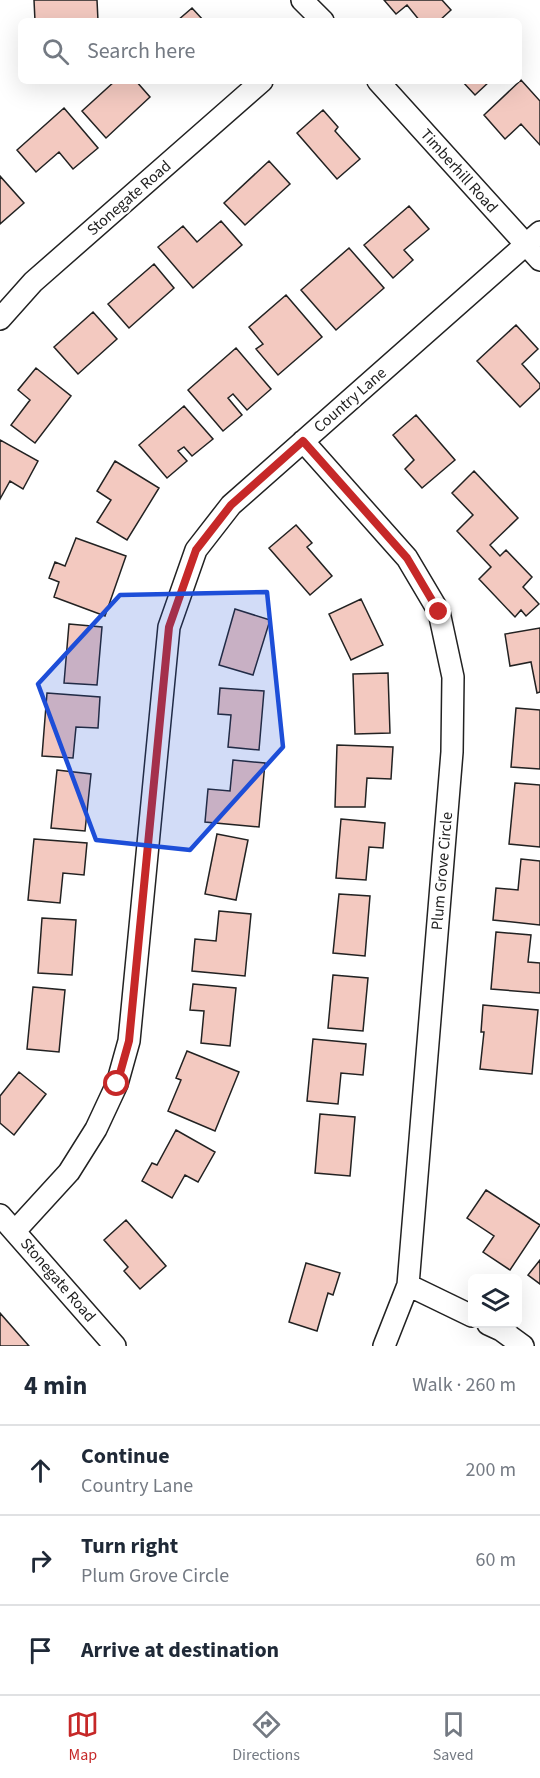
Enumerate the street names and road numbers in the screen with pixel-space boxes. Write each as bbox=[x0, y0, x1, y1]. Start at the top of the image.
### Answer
street label: Timberhill Road bbox=[415, 124, 503, 218]
street label: Stonegate Road bbox=[82, 155, 176, 241]
street label: Country Lane bbox=[309, 362, 391, 438]
street label: Plum Grove Circle bbox=[426, 811, 458, 931]
street label: Stonegate Road bbox=[15, 1233, 101, 1327]

